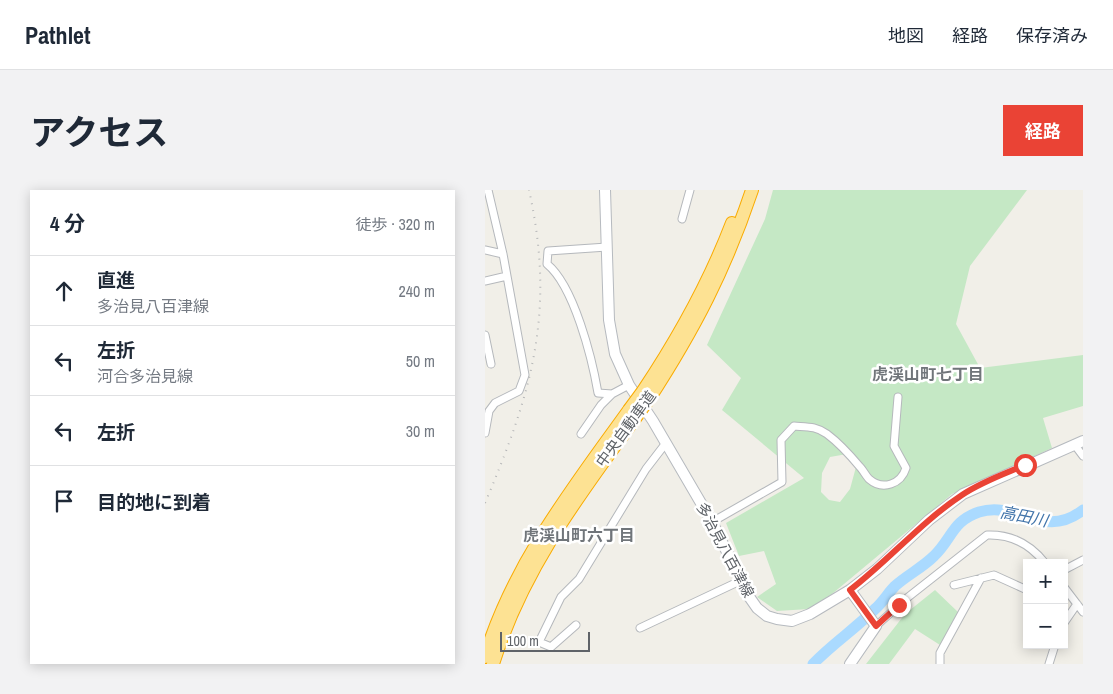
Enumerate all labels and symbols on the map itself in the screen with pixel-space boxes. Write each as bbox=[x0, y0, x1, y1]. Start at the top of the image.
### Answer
district label: 虎渓山町七丁目 bbox=[872, 363, 984, 385]
street label: 中央自動車道 bbox=[591, 386, 661, 471]
route start bbox=[1014, 454, 1037, 477]
street label: 多治見八百津線 bbox=[692, 498, 759, 601]
water label: 高田川 bbox=[998, 501, 1052, 532]
district label: 虎渓山町六丁目 bbox=[523, 524, 635, 546]
route end bbox=[888, 594, 911, 617]
scale bar bbox=[500, 629, 590, 652]

